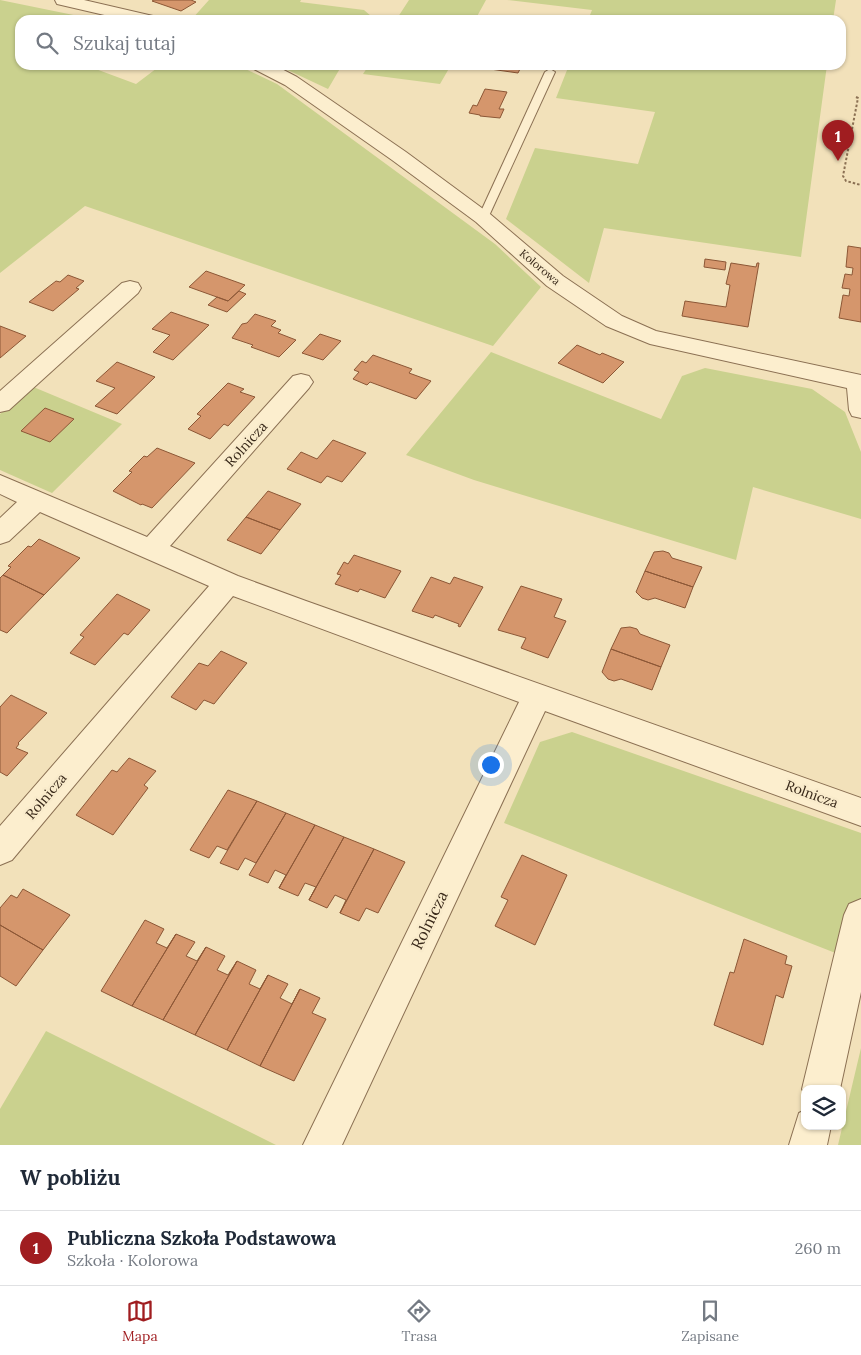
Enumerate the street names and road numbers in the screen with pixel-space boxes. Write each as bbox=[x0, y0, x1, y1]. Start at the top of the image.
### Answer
street label: Kolorowa bbox=[517, 246, 563, 288]
street label: Rolnicza bbox=[221, 418, 271, 470]
street label: Rolnicza bbox=[21, 769, 71, 823]
street label: Rolnicza bbox=[783, 776, 841, 812]
street label: Rolnicza bbox=[406, 887, 452, 953]

